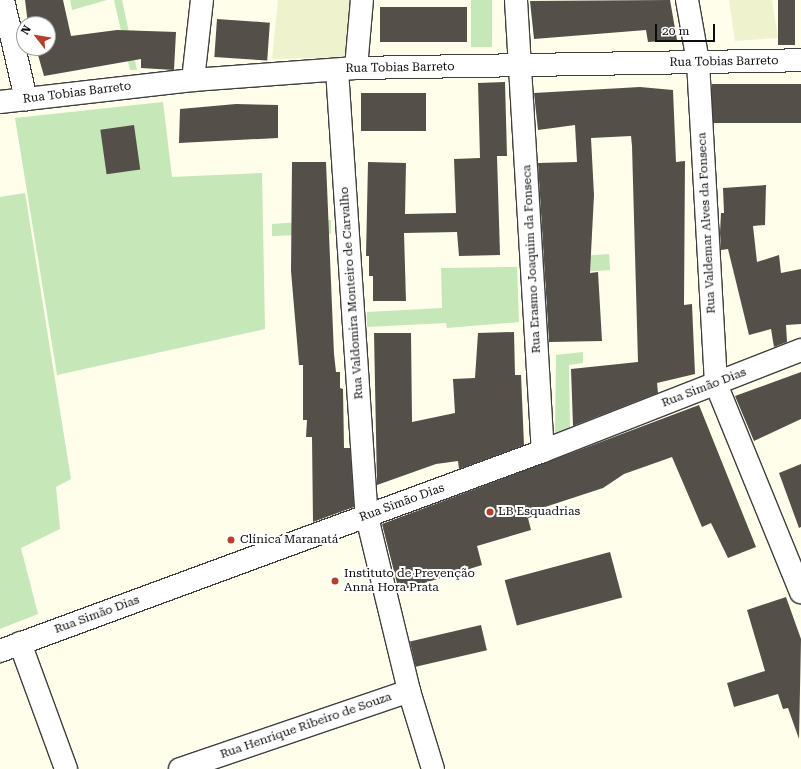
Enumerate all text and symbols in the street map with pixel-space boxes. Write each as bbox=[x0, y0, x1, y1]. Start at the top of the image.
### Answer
north arrow bbox=[16, 16, 56, 56]
scale bar bbox=[657, 16, 717, 42]
text: N bbox=[18, 23, 34, 37]
text: 20 m bbox=[662, 24, 689, 38]
street label: Rua Tobias Barreto bbox=[669, 54, 779, 70]
street label: Rua Tobias Barreto bbox=[345, 60, 455, 76]
street label: Rua Tobias Barreto bbox=[22, 79, 132, 107]
street label: Rua Valdemar Alves da Fonseca bbox=[695, 132, 719, 314]
street label: Rua Erasmo Joaquim da Fonseca bbox=[520, 164, 544, 354]
street label: Rua Valdomira Monteiro de Carvalho bbox=[337, 186, 367, 400]
street label: Rua Simão Dias bbox=[660, 365, 748, 411]
street label: Rua Simão Dias bbox=[357, 481, 447, 525]
place label: LB Esquadrias bbox=[498, 505, 580, 519]
marker: LB Esquadrias bbox=[485, 507, 495, 517]
place label: Clínica Maranatá bbox=[240, 533, 338, 547]
marker: Clínica Maranatá bbox=[225, 534, 237, 546]
place label: Instituto de Prevenção Anna Hora Prata bbox=[344, 567, 475, 595]
marker: Instituto de Prevenção Anna Hora Prata bbox=[329, 575, 341, 587]
street label: Rua Simão Dias bbox=[52, 593, 142, 637]
street label: Rua Henrique Ribeiro de Souza bbox=[218, 690, 394, 762]

